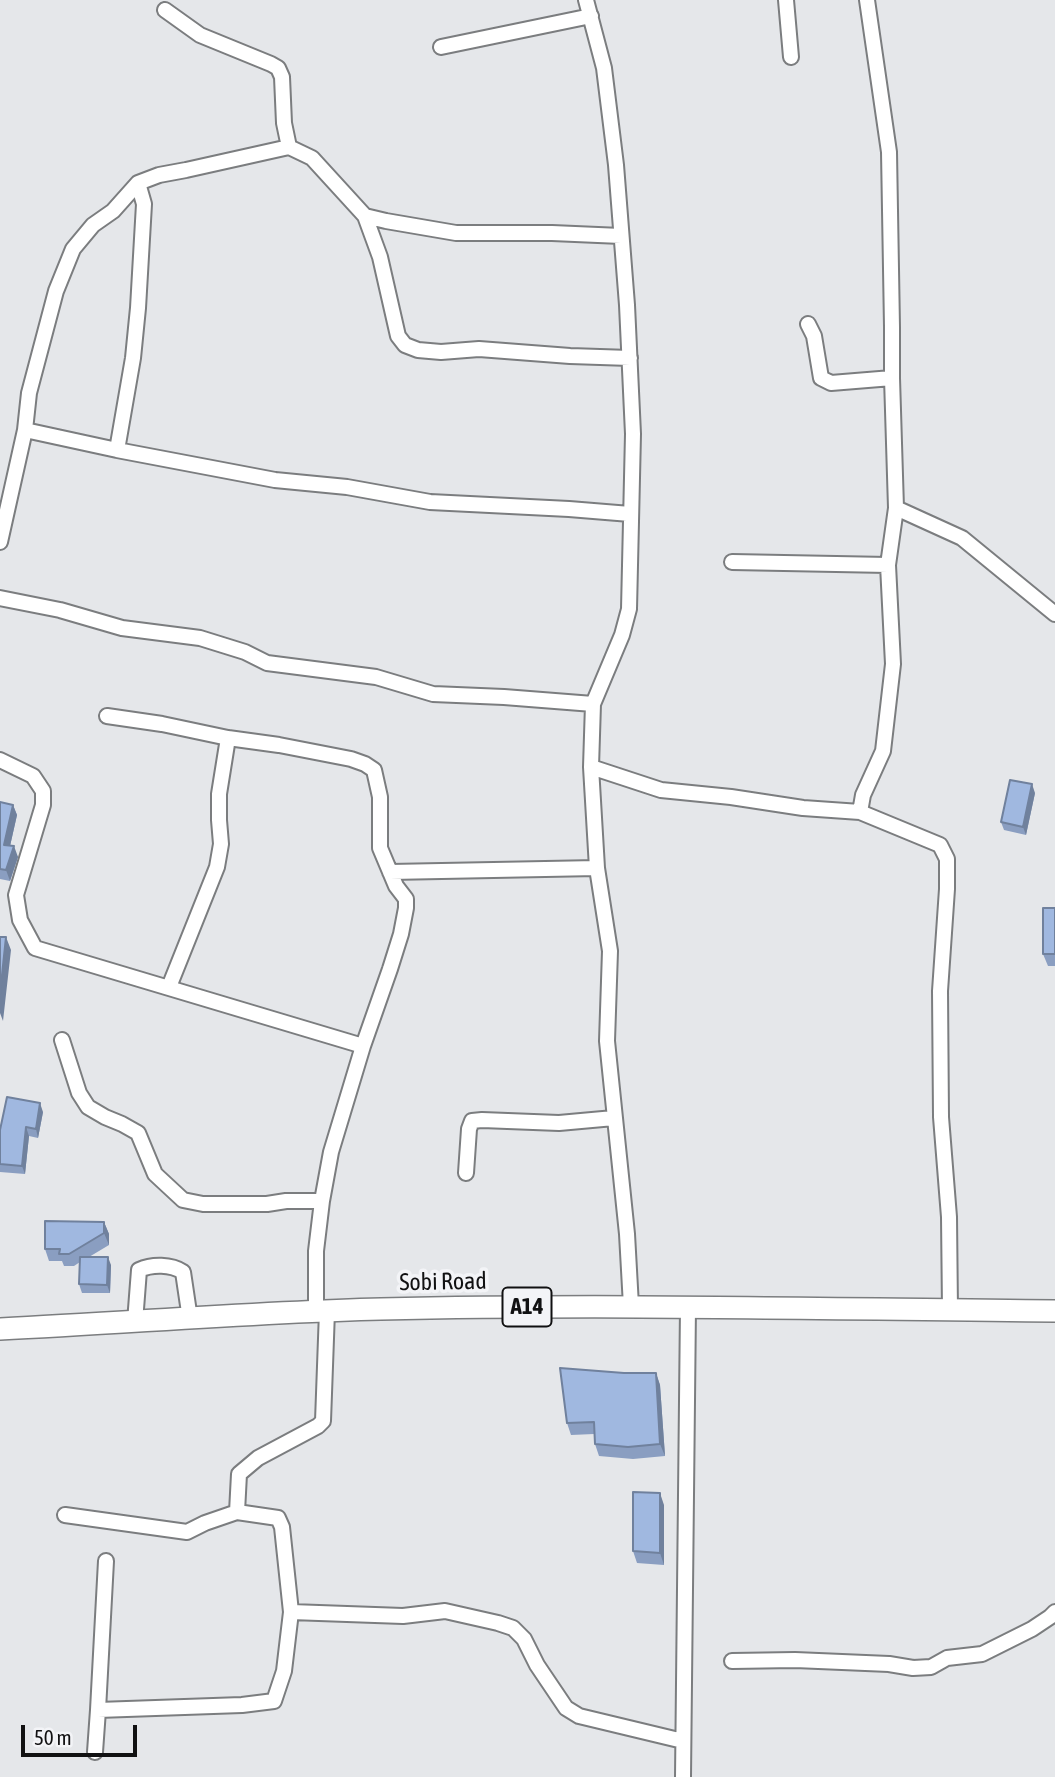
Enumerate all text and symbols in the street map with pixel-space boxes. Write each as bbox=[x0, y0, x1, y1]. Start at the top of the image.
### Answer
street label: Sobi Road bbox=[399, 1267, 487, 1297]
road number: A14 bbox=[503, 1288, 552, 1326]
scale bar bbox=[24, 1710, 140, 1754]
text: 50 m bbox=[34, 1725, 72, 1749]

